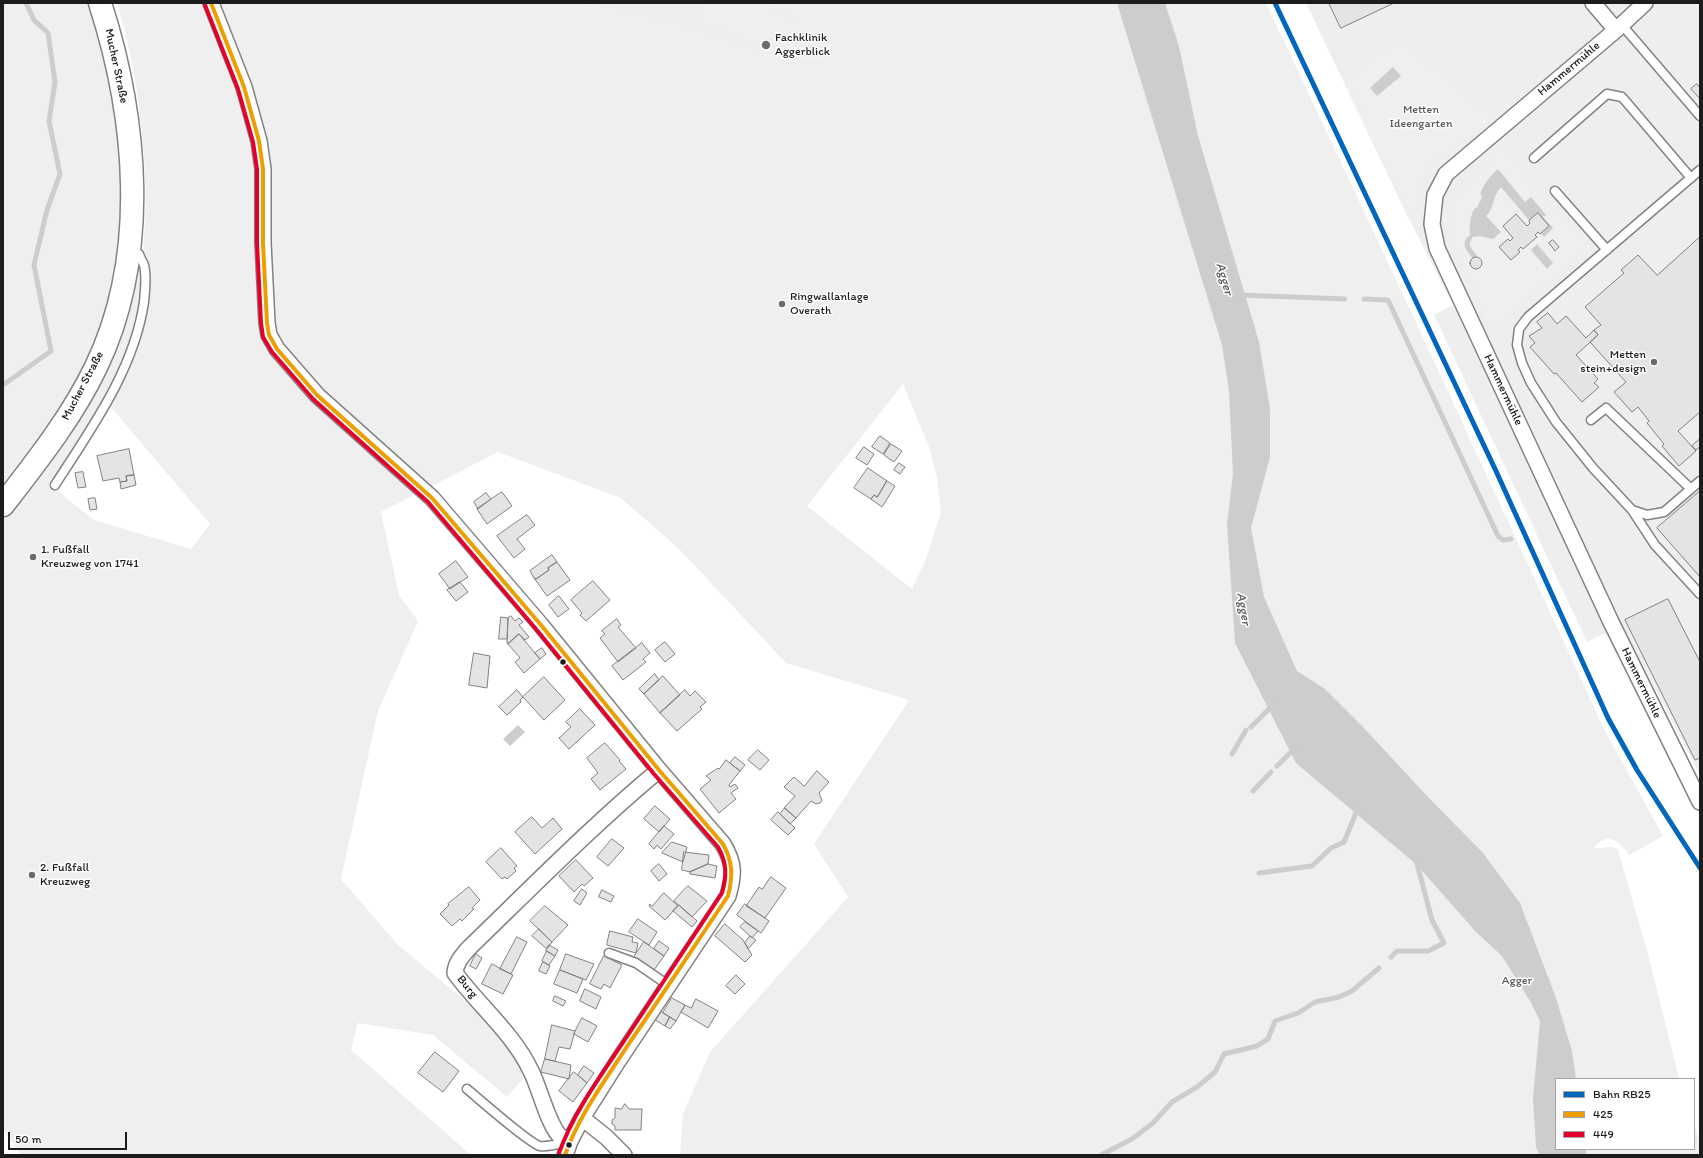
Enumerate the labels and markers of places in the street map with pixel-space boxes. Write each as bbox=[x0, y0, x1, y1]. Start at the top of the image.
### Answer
place label: Fachklinik Aggerblick bbox=[775, 31, 830, 59]
marker: Fachklinik Aggerblick bbox=[760, 39, 772, 51]
place label: Ringwallanlage Overath bbox=[790, 290, 869, 318]
marker: Ringwallanlage Overath bbox=[777, 299, 787, 309]
place label: Metten stein+design bbox=[1580, 348, 1646, 376]
marker: Metten stein+design bbox=[1649, 357, 1659, 367]
place label: 1. Fußfall Kreuzweg von 1741 bbox=[41, 543, 139, 571]
marker: 1. Fußfall Kreuzweg von 1741 bbox=[28, 552, 38, 562]
unlabelled marker bbox=[558, 657, 568, 667]
place label: 2. Fußfall Kreuzweg bbox=[40, 861, 90, 889]
marker: 2. Fußfall Kreuzweg bbox=[27, 870, 37, 880]
unlabelled marker bbox=[564, 1140, 574, 1150]

